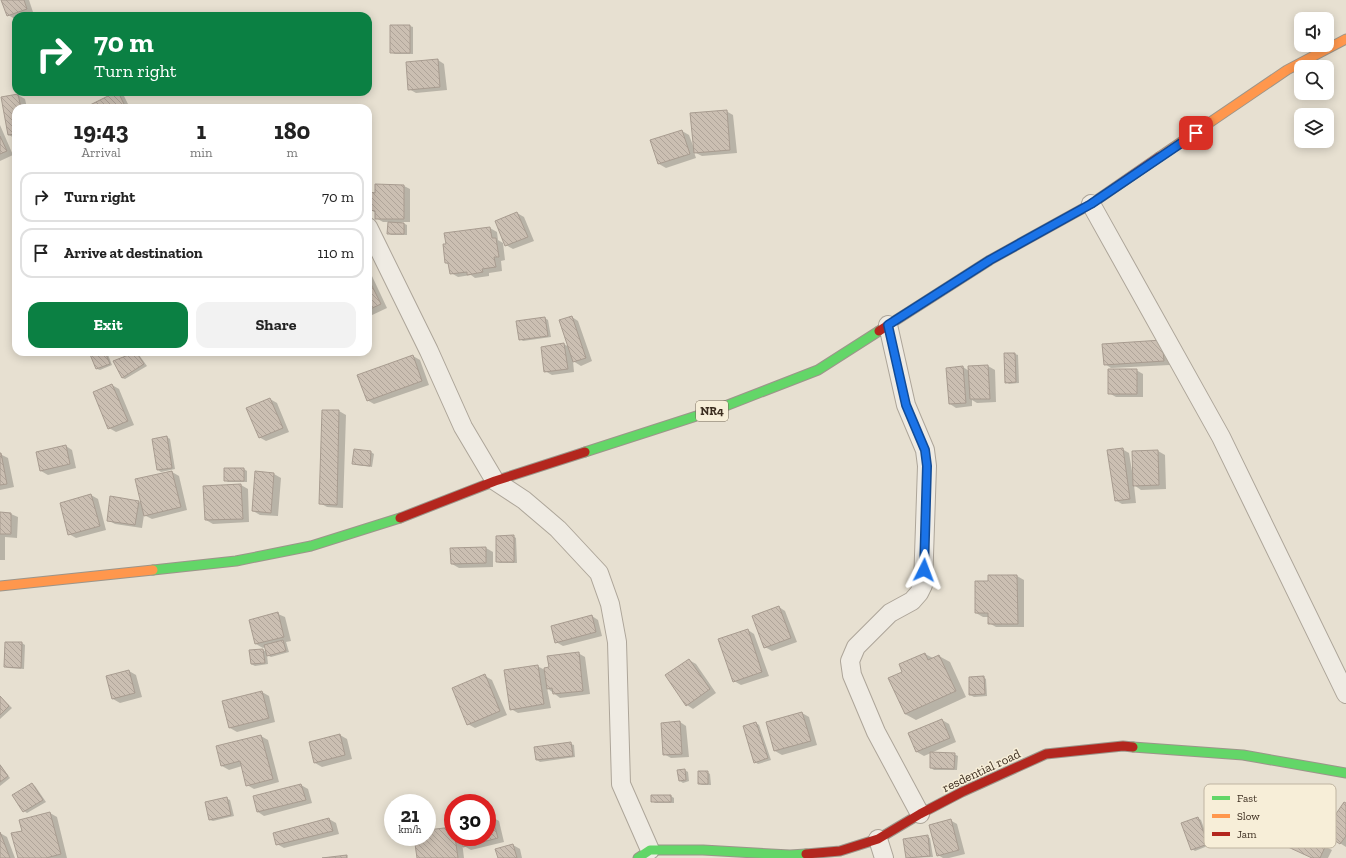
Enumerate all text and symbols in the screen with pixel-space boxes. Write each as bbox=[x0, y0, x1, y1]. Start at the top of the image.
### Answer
map controls bbox=[1294, 12, 1334, 148]
button: sound bbox=[1294, 12, 1334, 52]
text: 70 m bbox=[94, 26, 154, 59]
icon: right bbox=[28, 28, 80, 80]
text: Turn right bbox=[94, 60, 176, 82]
button: search bbox=[1294, 60, 1334, 100]
button: layers bbox=[1294, 108, 1334, 148]
text: 19:43 bbox=[74, 116, 129, 145]
text: 1 bbox=[196, 116, 206, 145]
text: 180 bbox=[274, 116, 310, 145]
pin bbox=[1179, 116, 1213, 150]
icon: arrive bbox=[1185, 122, 1207, 144]
text: Arrival bbox=[81, 145, 121, 160]
text: min bbox=[190, 145, 212, 160]
text: m bbox=[287, 145, 298, 160]
icon: right bbox=[30, 186, 52, 208]
text: Turn right bbox=[64, 188, 135, 206]
text: 70 m bbox=[322, 188, 354, 206]
icon: arrive bbox=[30, 242, 52, 264]
text: Arrive at destination bbox=[64, 244, 203, 262]
text: 110 m bbox=[317, 244, 354, 262]
button: Exit bbox=[28, 302, 188, 348]
button: Share bbox=[196, 302, 356, 348]
road number: NR4 bbox=[696, 401, 728, 421]
position arrow bbox=[903, 549, 945, 591]
street label: resdential road bbox=[940, 746, 1023, 795]
legend bbox=[1204, 784, 1336, 848]
text: Fast bbox=[1237, 792, 1258, 805]
speed limit sign: 30 bbox=[444, 794, 496, 846]
text: 21 bbox=[401, 803, 419, 827]
text: Slow bbox=[1237, 810, 1260, 823]
text: km/h bbox=[399, 824, 421, 836]
text: Jam bbox=[1237, 828, 1257, 841]

